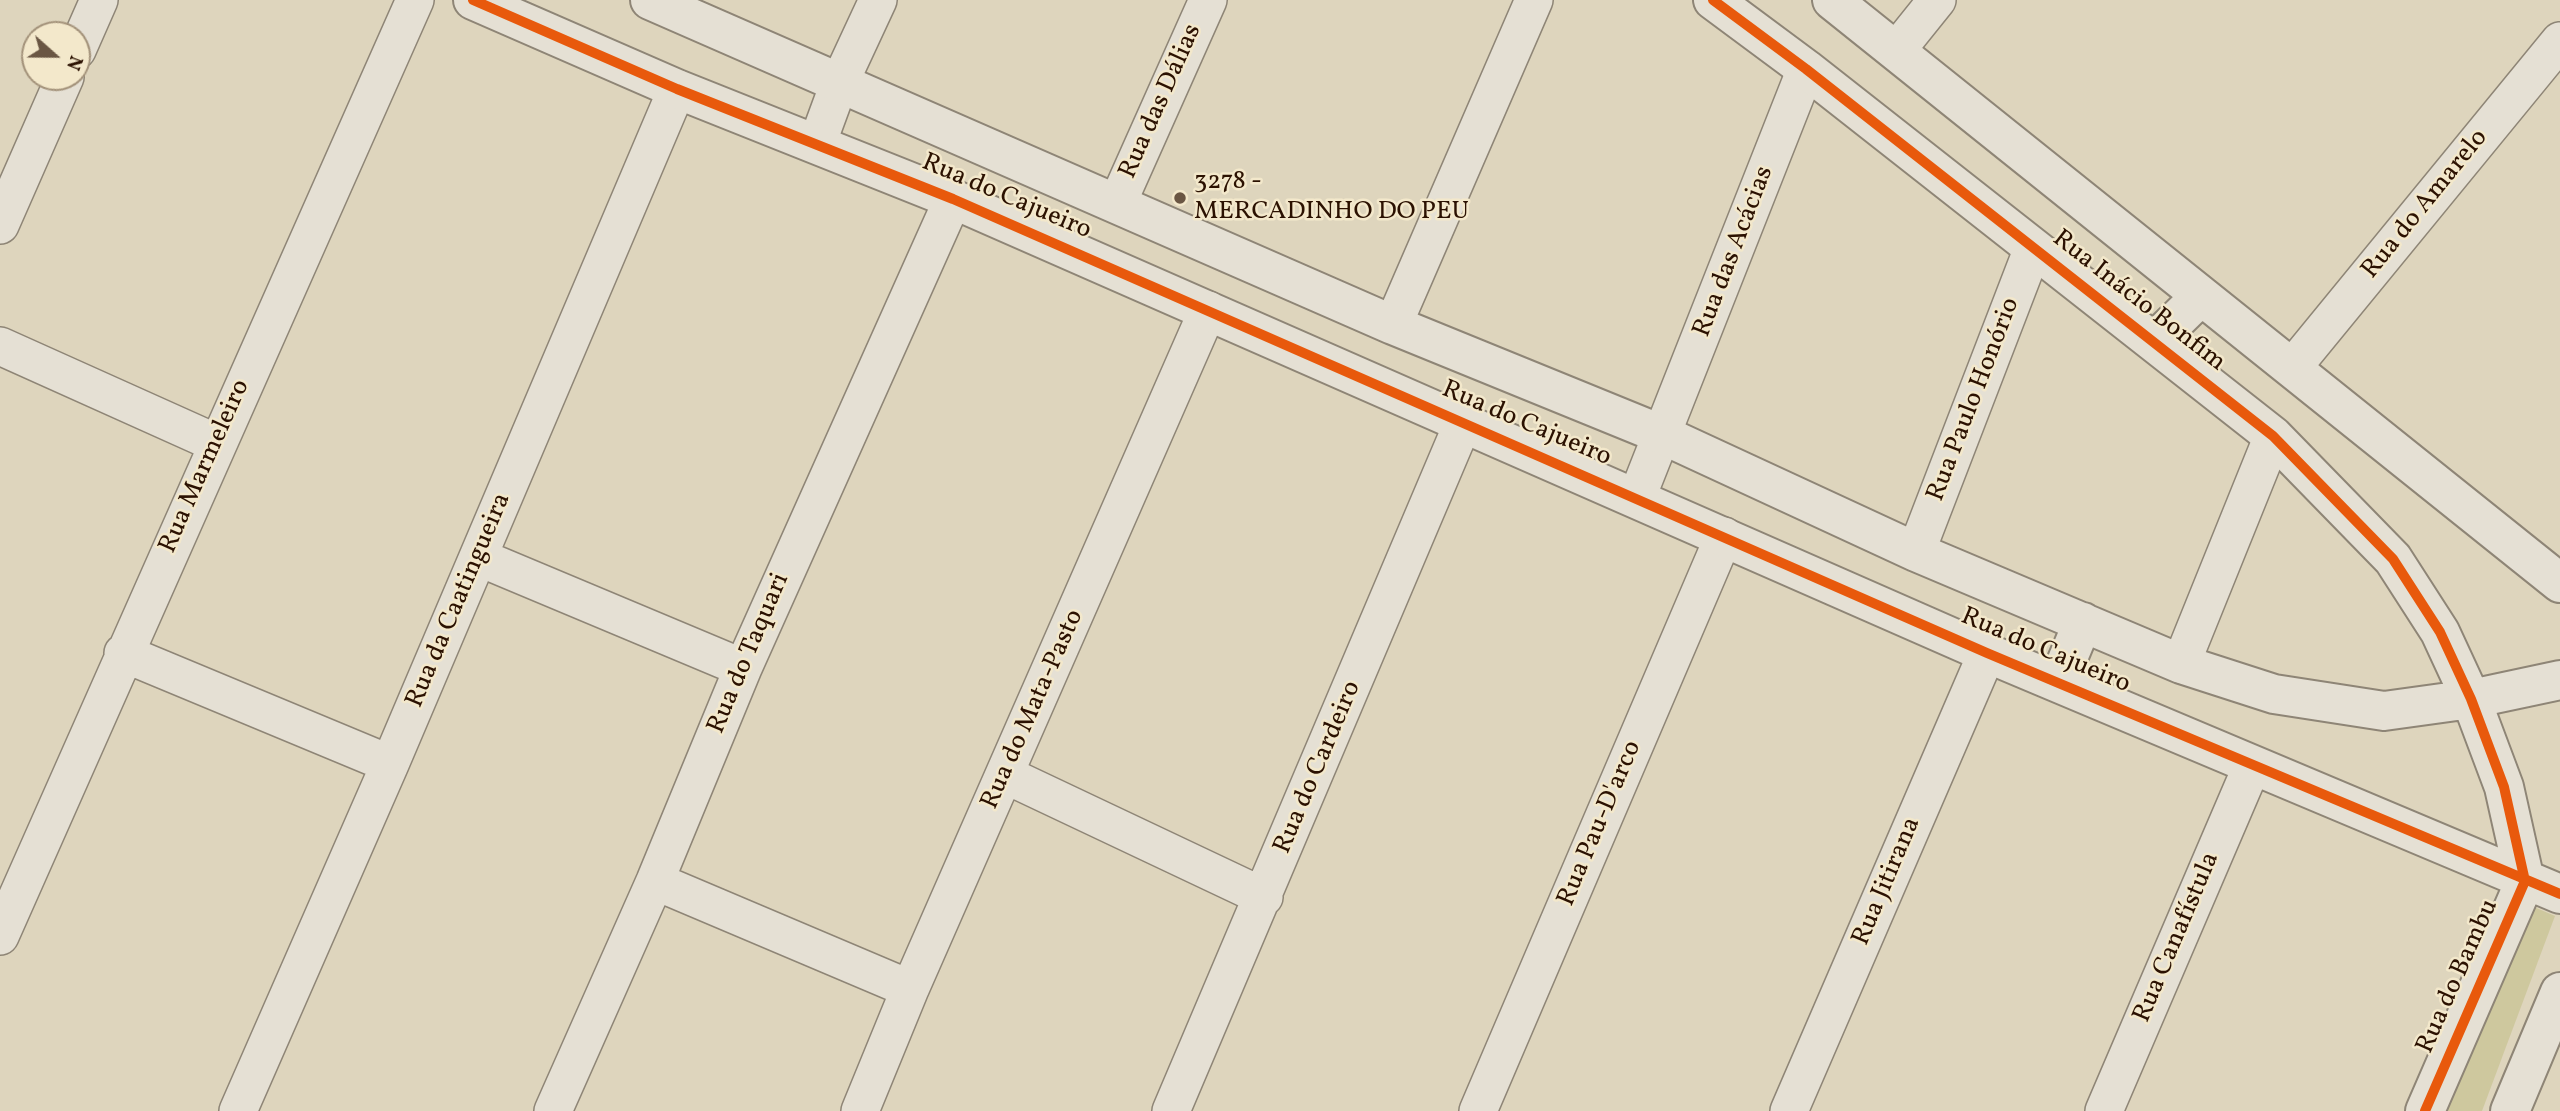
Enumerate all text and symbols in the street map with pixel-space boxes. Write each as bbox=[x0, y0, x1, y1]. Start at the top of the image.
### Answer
street label: Rua das Dálias bbox=[1114, 20, 1210, 184]
north arrow bbox=[21, 21, 91, 91]
text: N bbox=[59, 52, 88, 74]
street label: Rua do Amarelo bbox=[2356, 124, 2496, 286]
street label: Rua do Cajueiro bbox=[917, 148, 1095, 248]
street label: Rua das Acácias bbox=[1688, 162, 1782, 342]
place label: 3278 - MERCADINHO DO PEU bbox=[1194, 167, 1469, 228]
marker: 3278 - MERCADINHO DO PEU bbox=[1172, 190, 1188, 206]
street label: Rua Inácio Bonfim bbox=[2045, 225, 2231, 379]
street label: Rua Paulo Honório bbox=[1922, 294, 2028, 506]
street label: Rua Marmeleiro bbox=[154, 375, 258, 559]
street label: Rua do Cajueiro bbox=[1437, 375, 1615, 475]
street label: Rua da Caatingueira bbox=[401, 489, 519, 713]
street label: Rua do Taquari bbox=[702, 569, 798, 739]
street label: Rua do Cajueiro bbox=[1956, 602, 2134, 702]
street label: Rua do Mata-Pasto bbox=[976, 605, 1092, 815]
street label: Rua do Cardeiro bbox=[1269, 677, 1369, 859]
street label: Rua Pau-D'arco bbox=[1552, 737, 1650, 911]
street label: Rua Jitirana bbox=[1847, 813, 1929, 951]
street label: Rua Canafístula bbox=[2128, 848, 2228, 1028]
street label: Rua do Bambu bbox=[2411, 895, 2507, 1059]

